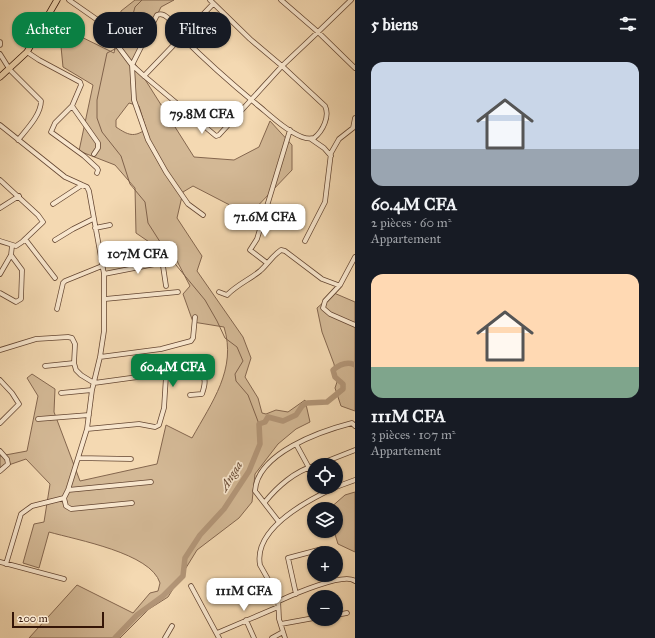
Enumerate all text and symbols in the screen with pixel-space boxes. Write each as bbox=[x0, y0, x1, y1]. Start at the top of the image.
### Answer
chip: Acheter bbox=[12, 12, 85, 48]
chip: Louer bbox=[93, 12, 157, 48]
chip: Filtres bbox=[165, 12, 231, 48]
icon: filters bbox=[617, 13, 639, 35]
text: 5 biens bbox=[371, 14, 418, 35]
icon: home bbox=[469, 88, 541, 160]
pin: 79.8M CFA bbox=[156, 101, 248, 135]
text: 79.8M CFA bbox=[169, 106, 235, 122]
text: 60.4M CFA bbox=[371, 194, 457, 215]
pin: 71.6M CFA bbox=[219, 204, 311, 238]
text: 71.6M CFA bbox=[233, 209, 297, 225]
text: 2 pièces · 60 m² bbox=[371, 215, 451, 231]
text: Appartement bbox=[371, 231, 441, 247]
pin: 107M CFA bbox=[97, 241, 179, 275]
text: 107M CFA bbox=[107, 246, 169, 262]
icon: home bbox=[469, 300, 541, 372]
pin: 60.4M CFA bbox=[127, 354, 219, 388]
text: 60.4M CFA bbox=[140, 359, 206, 375]
text: 111M CFA bbox=[371, 406, 446, 427]
text: 3 pièces · 107 m² bbox=[371, 427, 456, 443]
text: Appartement bbox=[371, 443, 441, 459]
water label: Angaa bbox=[216, 458, 245, 495]
map controls bbox=[307, 458, 343, 626]
button: locate bbox=[307, 458, 343, 494]
button: layers bbox=[307, 502, 343, 538]
button: + bbox=[307, 546, 343, 582]
pin: 111M CFA bbox=[203, 578, 285, 612]
text: 111M CFA bbox=[215, 583, 273, 599]
button: − bbox=[307, 590, 343, 626]
scale bar bbox=[12, 610, 104, 629]
text: 200 m bbox=[18, 612, 48, 625]

